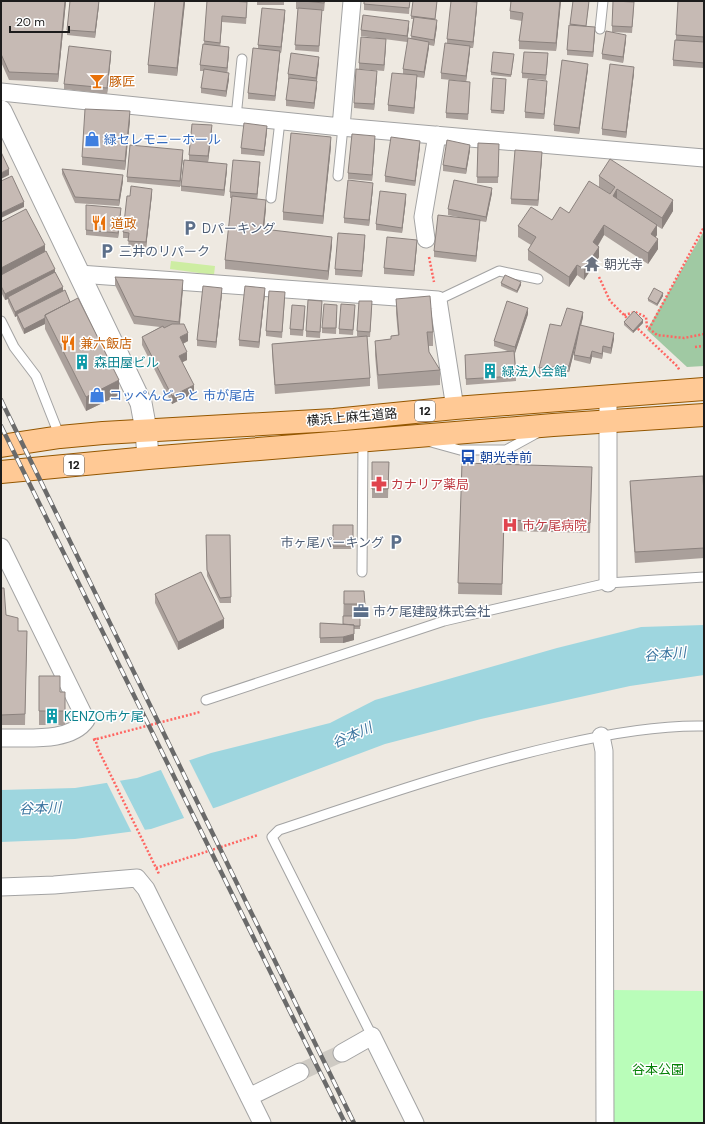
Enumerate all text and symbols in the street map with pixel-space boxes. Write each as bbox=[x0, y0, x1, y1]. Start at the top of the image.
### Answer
scale bar bbox=[10, 8, 69, 34]
text: 20 m bbox=[16, 14, 45, 30]
bar icon: 豚匠 bbox=[88, 72, 106, 90]
place label: 豚匠 bbox=[109, 73, 135, 90]
shop icon: 緑セレモニーホール bbox=[83, 130, 101, 148]
place label: 緑セレモニーホール bbox=[104, 131, 221, 148]
restaurant icon: 道政 bbox=[90, 214, 108, 232]
place label: 道政 bbox=[111, 215, 137, 232]
parking icon: Dパーキング bbox=[181, 219, 199, 237]
place label: Dパーキング bbox=[202, 220, 276, 237]
parking icon: 三井のリパーク bbox=[98, 242, 116, 260]
place label: 三井のリパーク bbox=[119, 243, 210, 260]
temple icon: 朝光寺 bbox=[583, 255, 601, 273]
place label: 朝光寺 bbox=[604, 256, 643, 273]
restaurant icon: 兼六飯店 bbox=[59, 334, 77, 352]
place label: 兼六飯店 bbox=[80, 335, 132, 352]
building icon: 森田屋ビル bbox=[73, 353, 91, 371]
place label: 森田屋ビル bbox=[94, 354, 159, 371]
building icon: 緑法人会館 bbox=[481, 362, 499, 380]
place label: 緑法人会館 bbox=[502, 363, 567, 380]
shop icon: コッペんどっと 市が尾店 bbox=[88, 386, 106, 404]
place label: コッペんどっと 市が尾店 bbox=[109, 387, 255, 404]
road number: 12 bbox=[415, 401, 435, 421]
street label: 横浜上麻生道路 bbox=[306, 405, 398, 429]
bus stop icon: 朝光寺前 bbox=[459, 448, 477, 466]
place label: 朝光寺前 bbox=[480, 449, 532, 466]
road number: 12 bbox=[64, 455, 84, 475]
pharmacy icon: カナリア薬局 bbox=[370, 475, 388, 493]
place label: カナリア薬局 bbox=[391, 476, 469, 493]
hospital icon: 市ケ尾病院 bbox=[501, 516, 519, 534]
place label: 市ケ尾病院 bbox=[522, 517, 587, 534]
parking icon: 市ヶ尾パーキング bbox=[387, 533, 405, 551]
place label: 市ヶ尾パーキング bbox=[280, 534, 384, 551]
office icon: 市ケ尾建設株式会社 bbox=[352, 602, 370, 620]
place label: 市ケ尾建設株式会社 bbox=[373, 603, 490, 620]
water label: 谷本川 bbox=[643, 643, 689, 665]
building icon: KENZO市ケ尾 bbox=[43, 707, 61, 725]
place label: KENZO市ケ尾 bbox=[64, 708, 144, 725]
water label: 谷本川 bbox=[329, 717, 377, 752]
water label: 谷本川 bbox=[19, 798, 63, 818]
park label: 谷本公園 bbox=[632, 1061, 684, 1078]

